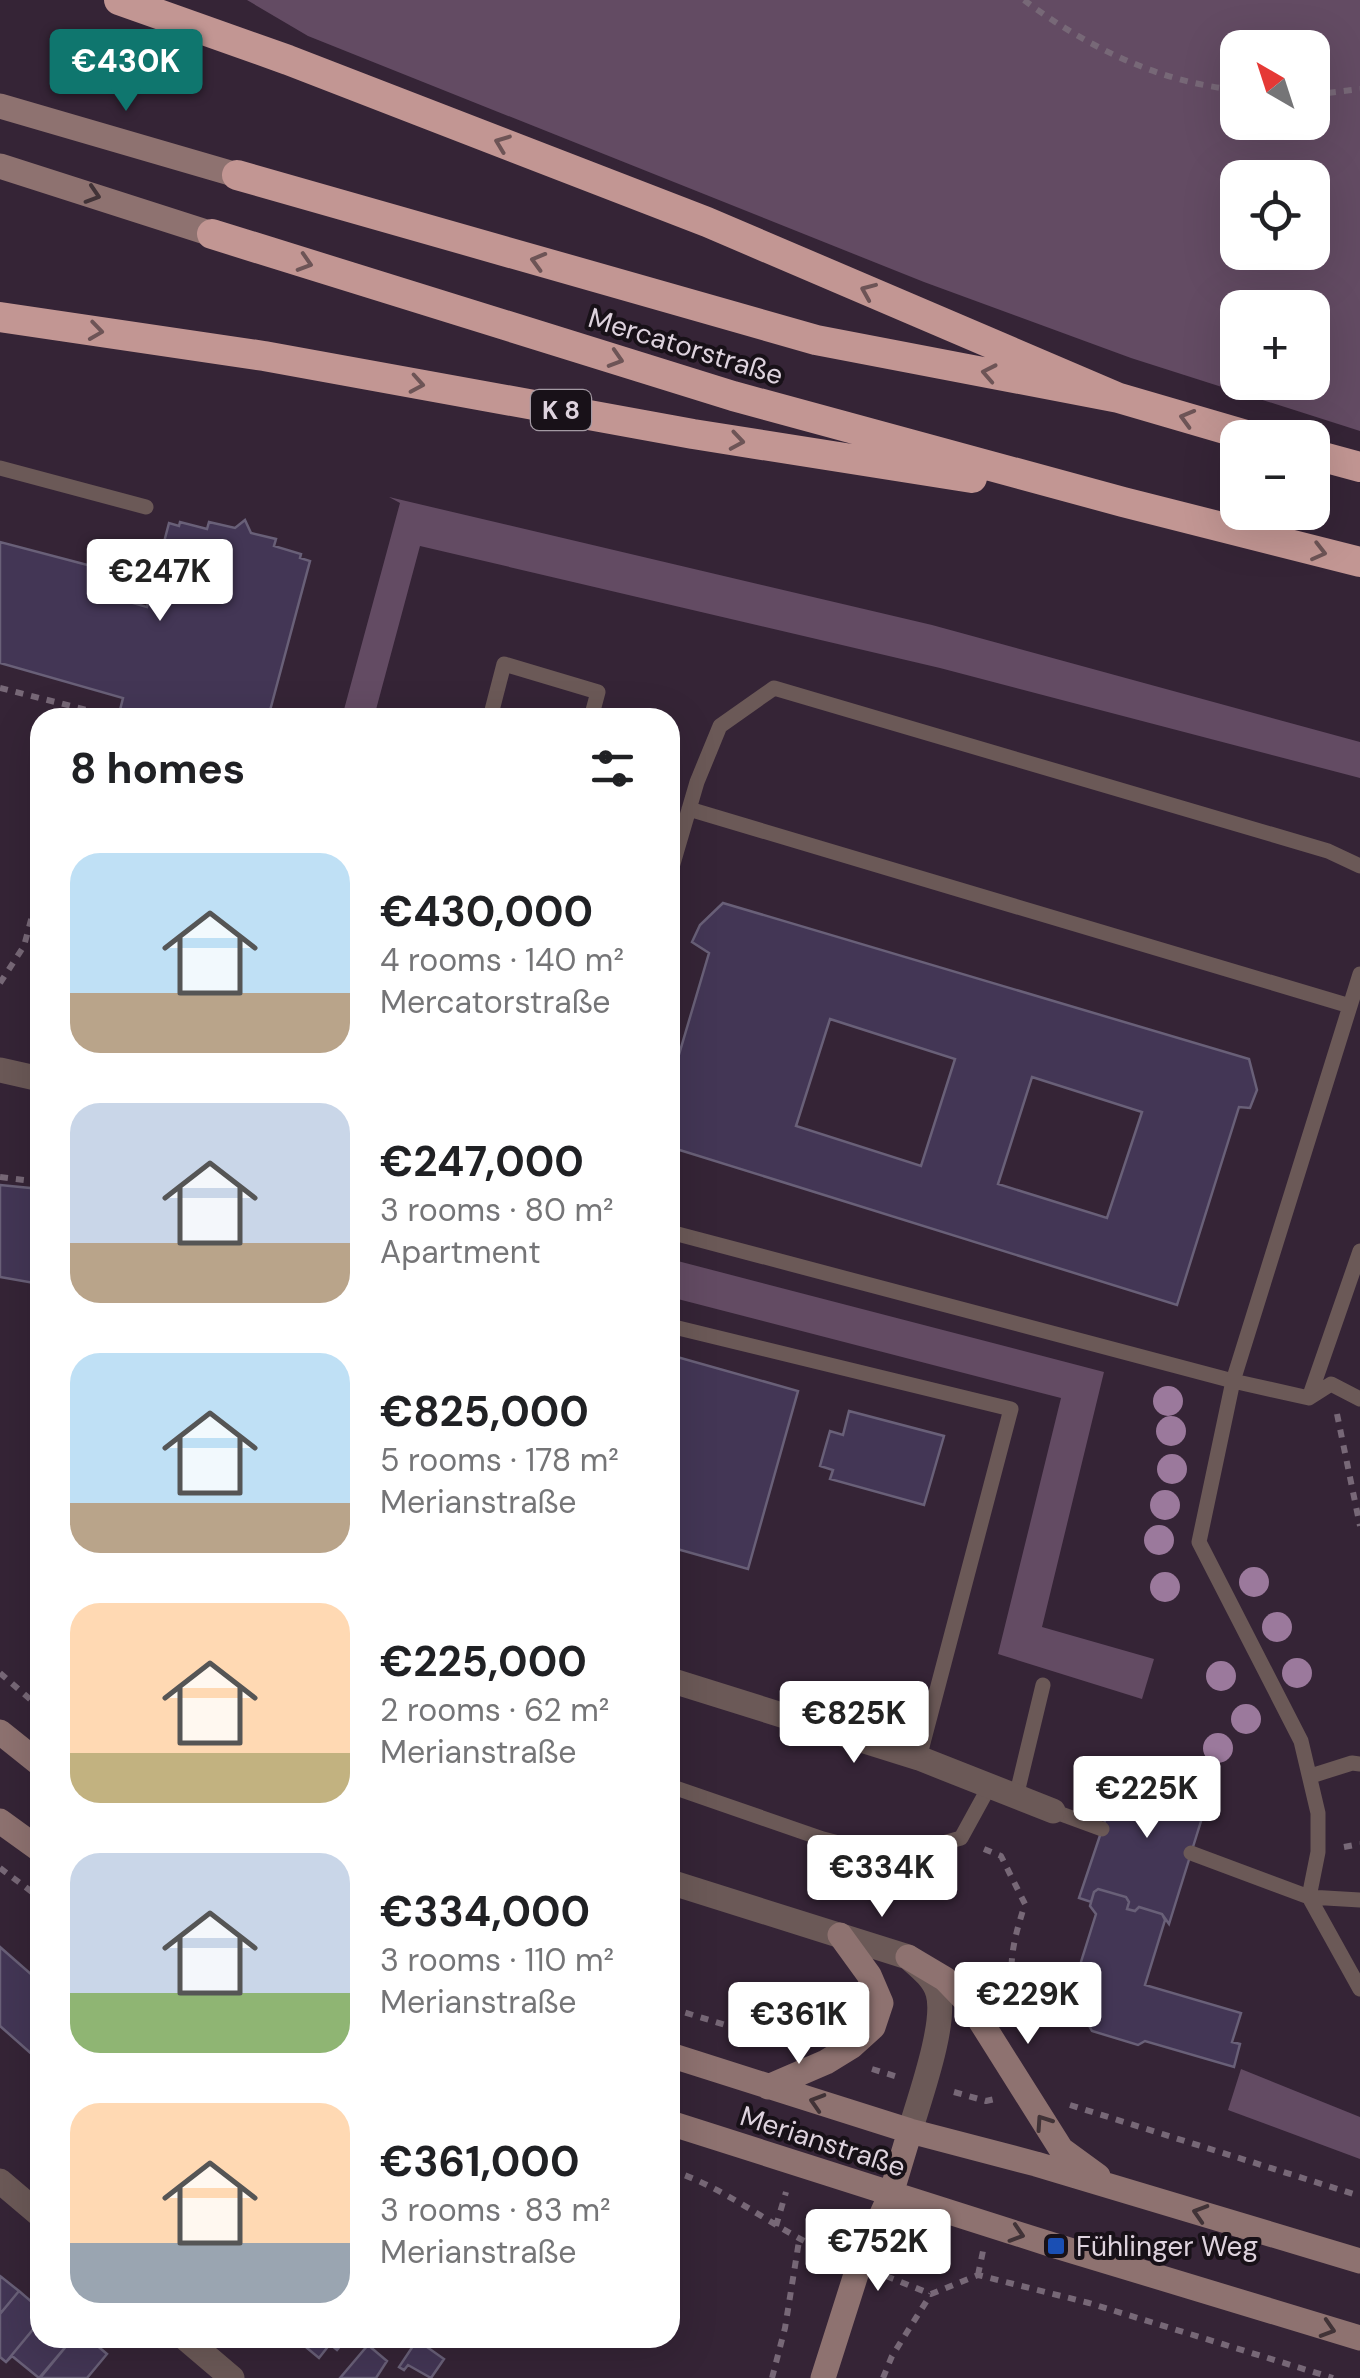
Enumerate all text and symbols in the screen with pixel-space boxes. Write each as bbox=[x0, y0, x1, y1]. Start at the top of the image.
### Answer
pin: €430K bbox=[56, 29, 196, 114]
north arrow bbox=[1220, 30, 1330, 140]
map controls bbox=[1220, 30, 1330, 530]
text: €430K bbox=[72, 40, 180, 82]
one-way arrow bbox=[495, 134, 512, 155]
button: locate bbox=[1220, 160, 1330, 270]
one-way arrow bbox=[84, 184, 101, 204]
one-way arrow bbox=[296, 251, 313, 271]
one-way arrow bbox=[530, 252, 547, 273]
one-way arrow bbox=[860, 283, 878, 303]
button: + bbox=[1220, 290, 1330, 400]
street label: Mercatorstraße bbox=[584, 299, 788, 394]
one-way arrow bbox=[88, 319, 105, 340]
one-way arrow bbox=[606, 347, 623, 368]
one-way arrow bbox=[980, 364, 997, 385]
one-way arrow bbox=[409, 373, 425, 394]
road number: K 8 bbox=[531, 390, 591, 430]
one-way arrow bbox=[1180, 409, 1197, 430]
button: − bbox=[1220, 420, 1330, 530]
one-way arrow bbox=[729, 430, 745, 451]
pin: €247K bbox=[90, 539, 230, 624]
one-way arrow bbox=[1310, 540, 1327, 561]
text: €247K bbox=[109, 550, 211, 592]
text: 8 homes bbox=[70, 741, 245, 796]
icon: filters bbox=[585, 741, 640, 796]
text: €430,000 bbox=[380, 884, 593, 939]
icon: home bbox=[150, 893, 270, 1013]
text: 4 rooms · 140 m² bbox=[380, 939, 624, 981]
text: Mercatorstraße bbox=[380, 981, 611, 1023]
text: €247,000 bbox=[380, 1134, 584, 1189]
icon: home bbox=[150, 1143, 270, 1263]
text: 3 rooms · 80 m² bbox=[380, 1189, 613, 1231]
text: Apartment bbox=[380, 1231, 541, 1273]
text: €825,000 bbox=[380, 1384, 589, 1439]
icon: home bbox=[150, 1393, 270, 1513]
text: 5 rooms · 178 m² bbox=[380, 1439, 619, 1481]
text: Merianstraße bbox=[380, 1481, 576, 1523]
text: €225,000 bbox=[380, 1634, 587, 1689]
icon: home bbox=[150, 1643, 270, 1763]
pin: €825K bbox=[784, 1681, 924, 1766]
text: 2 rooms · 62 m² bbox=[380, 1689, 609, 1731]
text: €825K bbox=[802, 1692, 906, 1734]
text: Merianstraße bbox=[380, 1731, 576, 1773]
pin: €225K bbox=[1077, 1756, 1217, 1841]
text: €225K bbox=[1095, 1767, 1199, 1809]
pin: €334K bbox=[812, 1835, 952, 1920]
text: €334K bbox=[829, 1846, 935, 1888]
text: €334,000 bbox=[380, 1884, 590, 1939]
icon: home bbox=[150, 1893, 270, 2013]
text: 3 rooms · 110 m² bbox=[380, 1939, 614, 1981]
pin: €229K bbox=[958, 1962, 1098, 2047]
text: €229K bbox=[976, 1973, 1080, 2015]
text: Merianstraße bbox=[380, 1981, 576, 2023]
pin: €361K bbox=[729, 1982, 869, 2067]
text: €361K bbox=[750, 1993, 848, 2035]
one-way arrow bbox=[809, 2093, 826, 2114]
street label: Merianstraße bbox=[735, 2097, 910, 2186]
one-way arrow bbox=[1037, 2115, 1055, 2134]
text: €361,000 bbox=[380, 2134, 579, 2189]
icon: home bbox=[150, 2143, 270, 2263]
text: 3 rooms · 83 m² bbox=[380, 2189, 611, 2231]
one-way arrow bbox=[1192, 2204, 1209, 2225]
pin: €752K bbox=[808, 2209, 948, 2294]
text: €752K bbox=[828, 2220, 928, 2262]
one-way arrow bbox=[1008, 2222, 1025, 2242]
place label: Fühlinger Weg bbox=[1076, 2228, 1258, 2265]
text: Merianstraße bbox=[380, 2231, 576, 2273]
marker: Fühlinger Weg bbox=[1045, 2235, 1067, 2257]
one-way arrow bbox=[1319, 2317, 1336, 2338]

